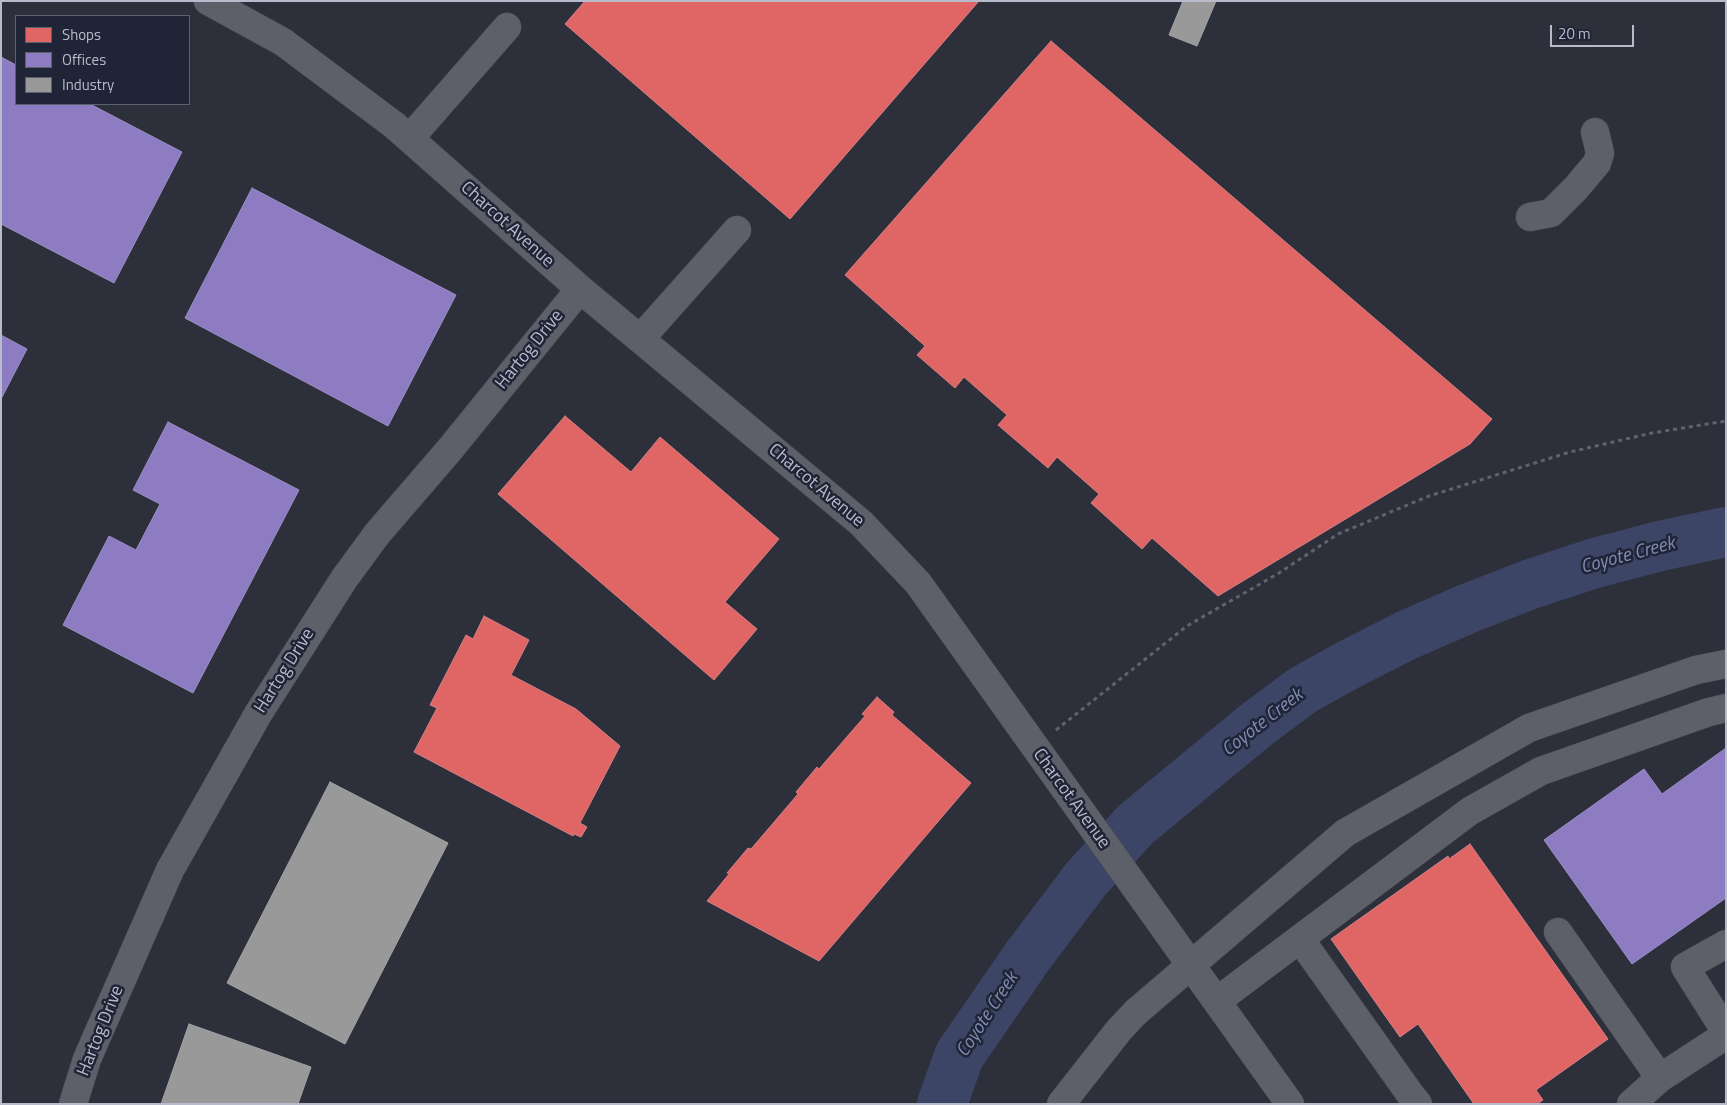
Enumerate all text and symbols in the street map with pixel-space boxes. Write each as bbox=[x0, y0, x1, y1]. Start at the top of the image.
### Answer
legend bbox=[15, 15, 190, 105]
scale bar bbox=[1552, 15, 1636, 47]
text: 20 m bbox=[1558, 22, 1591, 45]
text: Shops bbox=[62, 23, 101, 46]
text: Offices bbox=[62, 48, 106, 71]
text: Industry bbox=[62, 73, 114, 96]
street label: Charcot Avenue bbox=[456, 177, 558, 273]
street label: Hartog Drive bbox=[491, 306, 569, 394]
street label: Charcot Avenue bbox=[764, 440, 868, 532]
water label: Coyote Creek bbox=[1578, 532, 1678, 580]
street label: Hartog Drive bbox=[250, 625, 320, 717]
water label: Coyote Creek bbox=[1218, 684, 1308, 762]
street label: Charcot Avenue bbox=[1028, 745, 1114, 853]
water label: Coyote Creek bbox=[952, 968, 1024, 1062]
street label: Hartog Drive bbox=[73, 983, 129, 1079]

